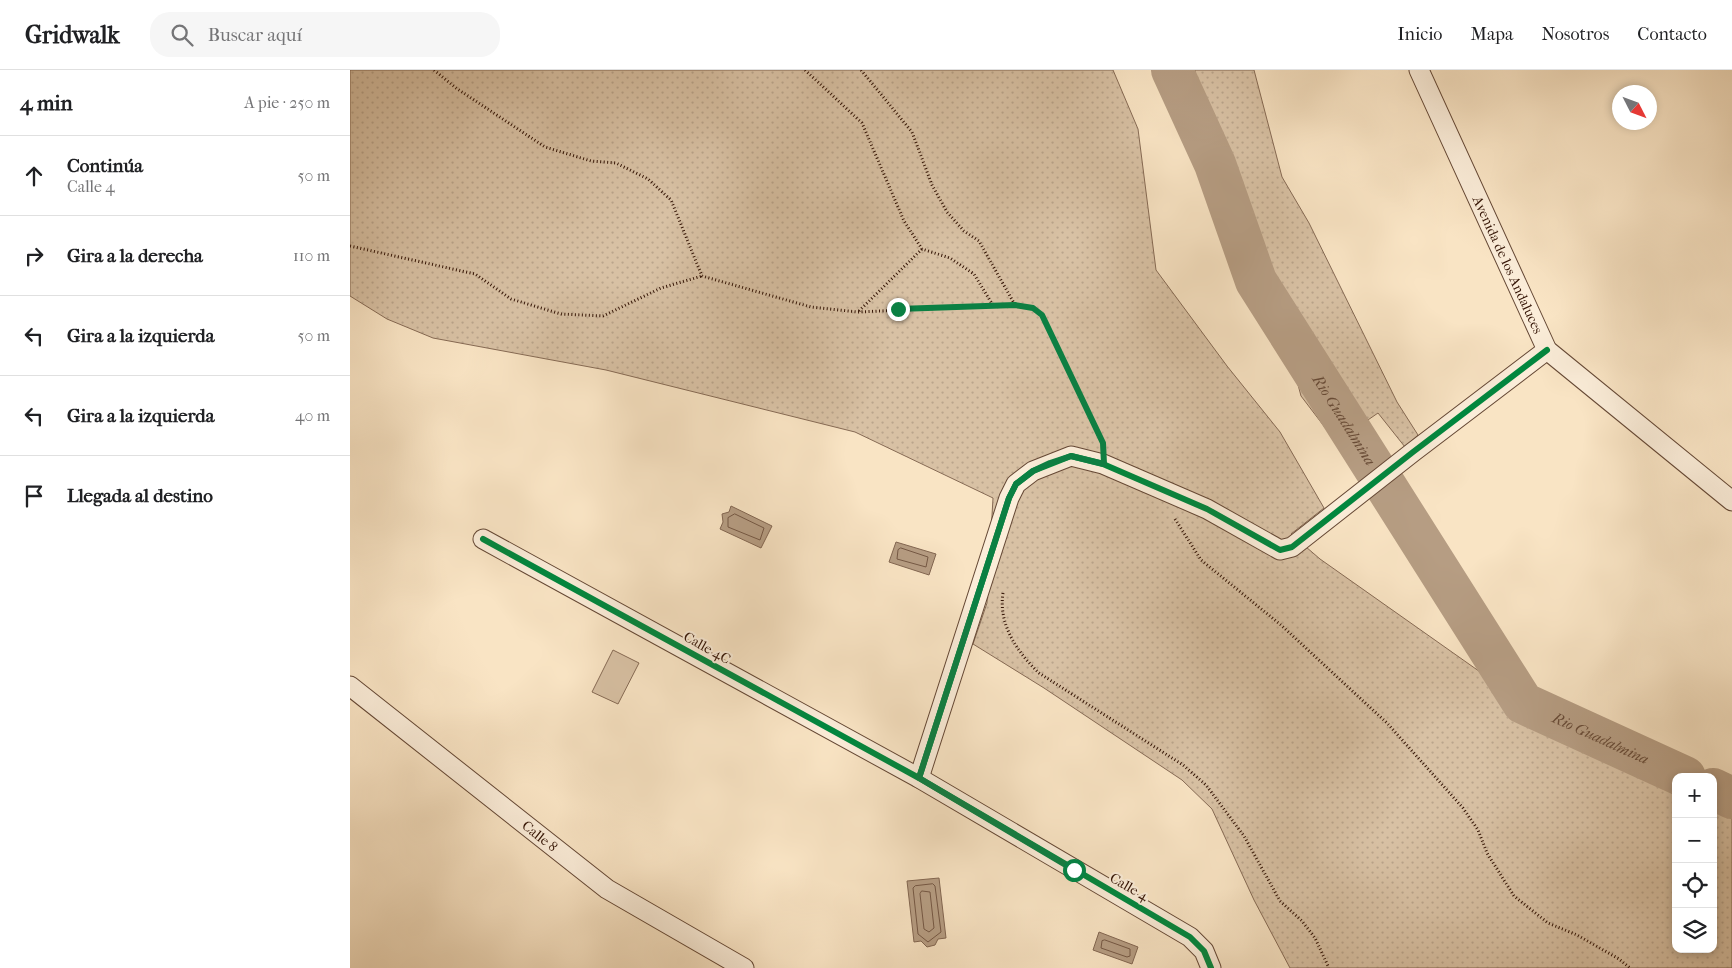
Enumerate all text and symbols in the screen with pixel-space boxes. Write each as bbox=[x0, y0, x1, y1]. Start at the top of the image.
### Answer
search box bbox=[150, 12, 500, 57]
text: Gridwalk bbox=[25, 21, 120, 49]
icon: search bbox=[168, 21, 196, 49]
text: Buscar aquí bbox=[208, 24, 302, 46]
text: Inicio bbox=[1398, 24, 1443, 45]
text: Mapa bbox=[1471, 24, 1513, 45]
text: Nosotros bbox=[1541, 24, 1609, 45]
text: Contacto bbox=[1637, 24, 1707, 45]
north arrow bbox=[1612, 85, 1657, 130]
text: 4 min bbox=[20, 91, 73, 115]
text: A pie · 250 m bbox=[244, 93, 330, 112]
text: Continúa bbox=[67, 155, 143, 177]
icon: ahead bbox=[20, 162, 48, 190]
text: 50 m bbox=[298, 166, 330, 185]
text: Calle 4 bbox=[67, 177, 115, 196]
street label: Avenida de los Andaluces bbox=[1469, 192, 1547, 336]
icon: right bbox=[20, 242, 48, 270]
text: Gira a la derecha bbox=[67, 245, 203, 267]
text: 110 m bbox=[293, 246, 330, 265]
route end bbox=[887, 298, 910, 321]
icon: left bbox=[20, 322, 48, 350]
text: Gira a la izquierda bbox=[67, 325, 214, 347]
text: 50 m bbox=[298, 326, 330, 345]
water label: Rio Guadalmina bbox=[1308, 371, 1379, 469]
icon: left bbox=[20, 402, 48, 430]
text: Gira a la izquierda bbox=[67, 405, 214, 427]
text: 40 m bbox=[295, 406, 330, 425]
icon: arrive bbox=[20, 482, 48, 510]
text: Llegada al destino bbox=[67, 485, 213, 507]
street label: Calle 4C bbox=[681, 628, 733, 668]
water label: Rio Guadalmina bbox=[1549, 708, 1652, 768]
map controls bbox=[1672, 773, 1717, 953]
button: + bbox=[1672, 773, 1717, 818]
street label: Calle 8 bbox=[519, 817, 561, 855]
button: − bbox=[1672, 818, 1717, 863]
route start bbox=[1063, 859, 1086, 882]
button: locate bbox=[1672, 863, 1717, 908]
street label: Calle 4 bbox=[1107, 869, 1152, 905]
button: layers bbox=[1672, 908, 1717, 953]

